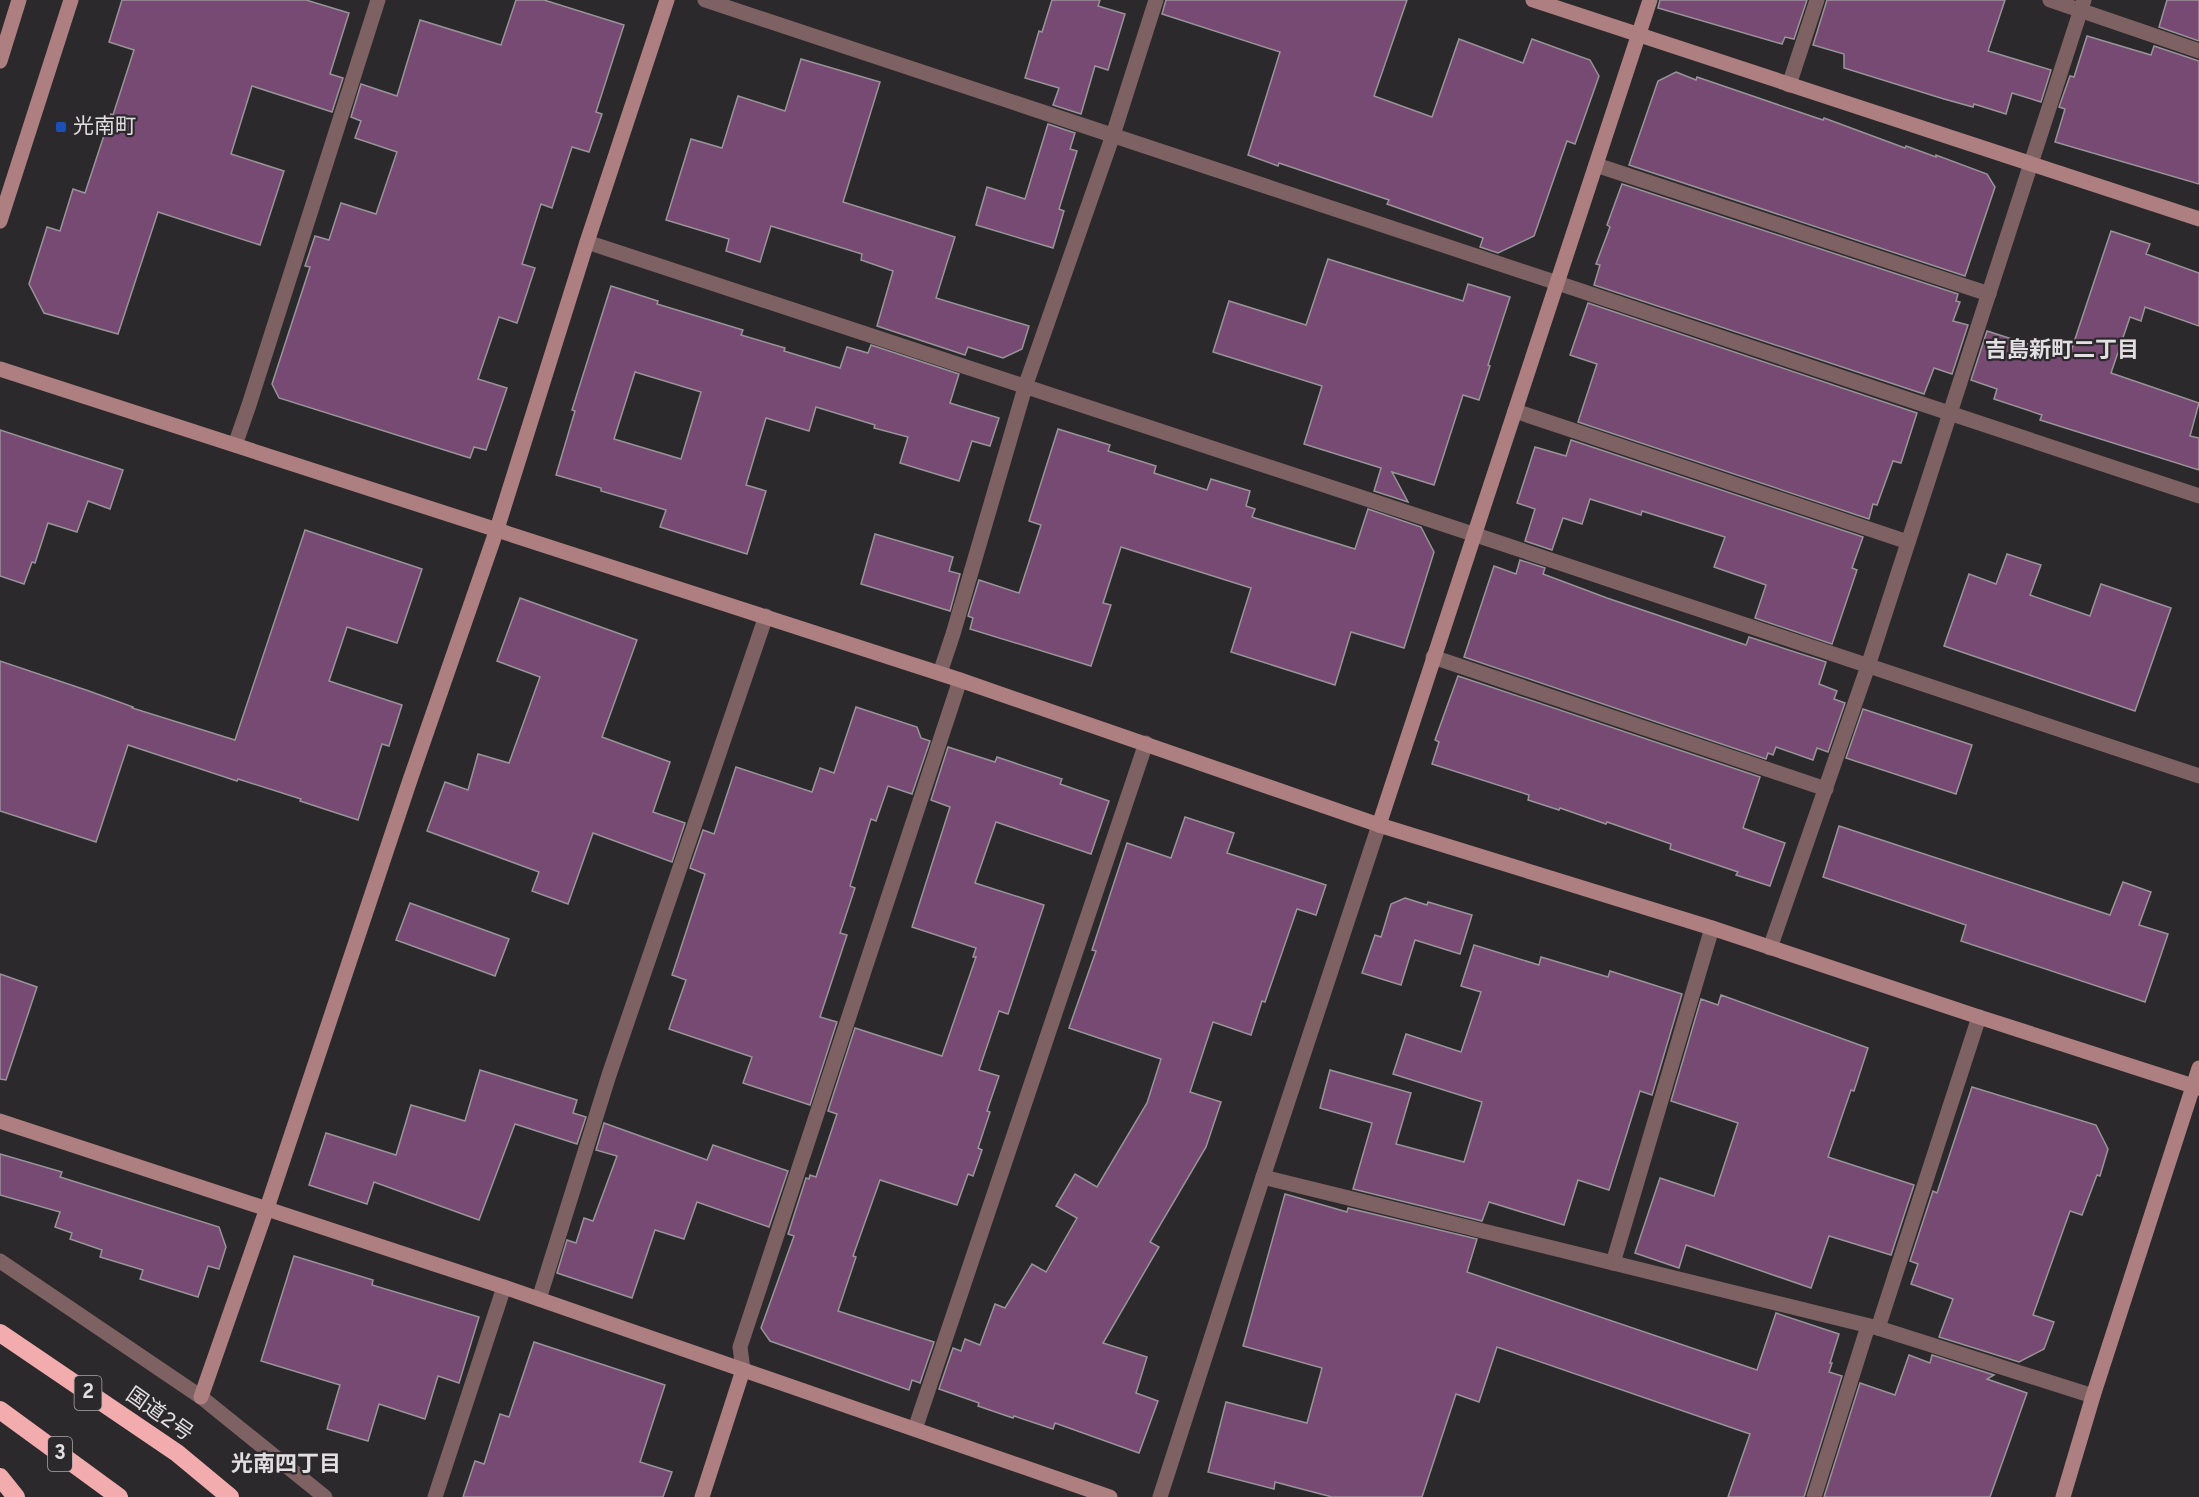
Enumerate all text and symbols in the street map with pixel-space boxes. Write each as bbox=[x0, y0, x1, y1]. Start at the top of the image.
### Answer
place label: 光南町 bbox=[73, 114, 136, 141]
marker: 光南町 bbox=[54, 120, 68, 134]
district label: 吉島新町二丁目 bbox=[1985, 338, 2139, 365]
road number: 2 bbox=[74, 1376, 101, 1410]
street label: 国道2号 bbox=[120, 1382, 198, 1448]
road number: 3 bbox=[48, 1437, 72, 1471]
district label: 光南四丁目 bbox=[231, 1452, 341, 1479]

